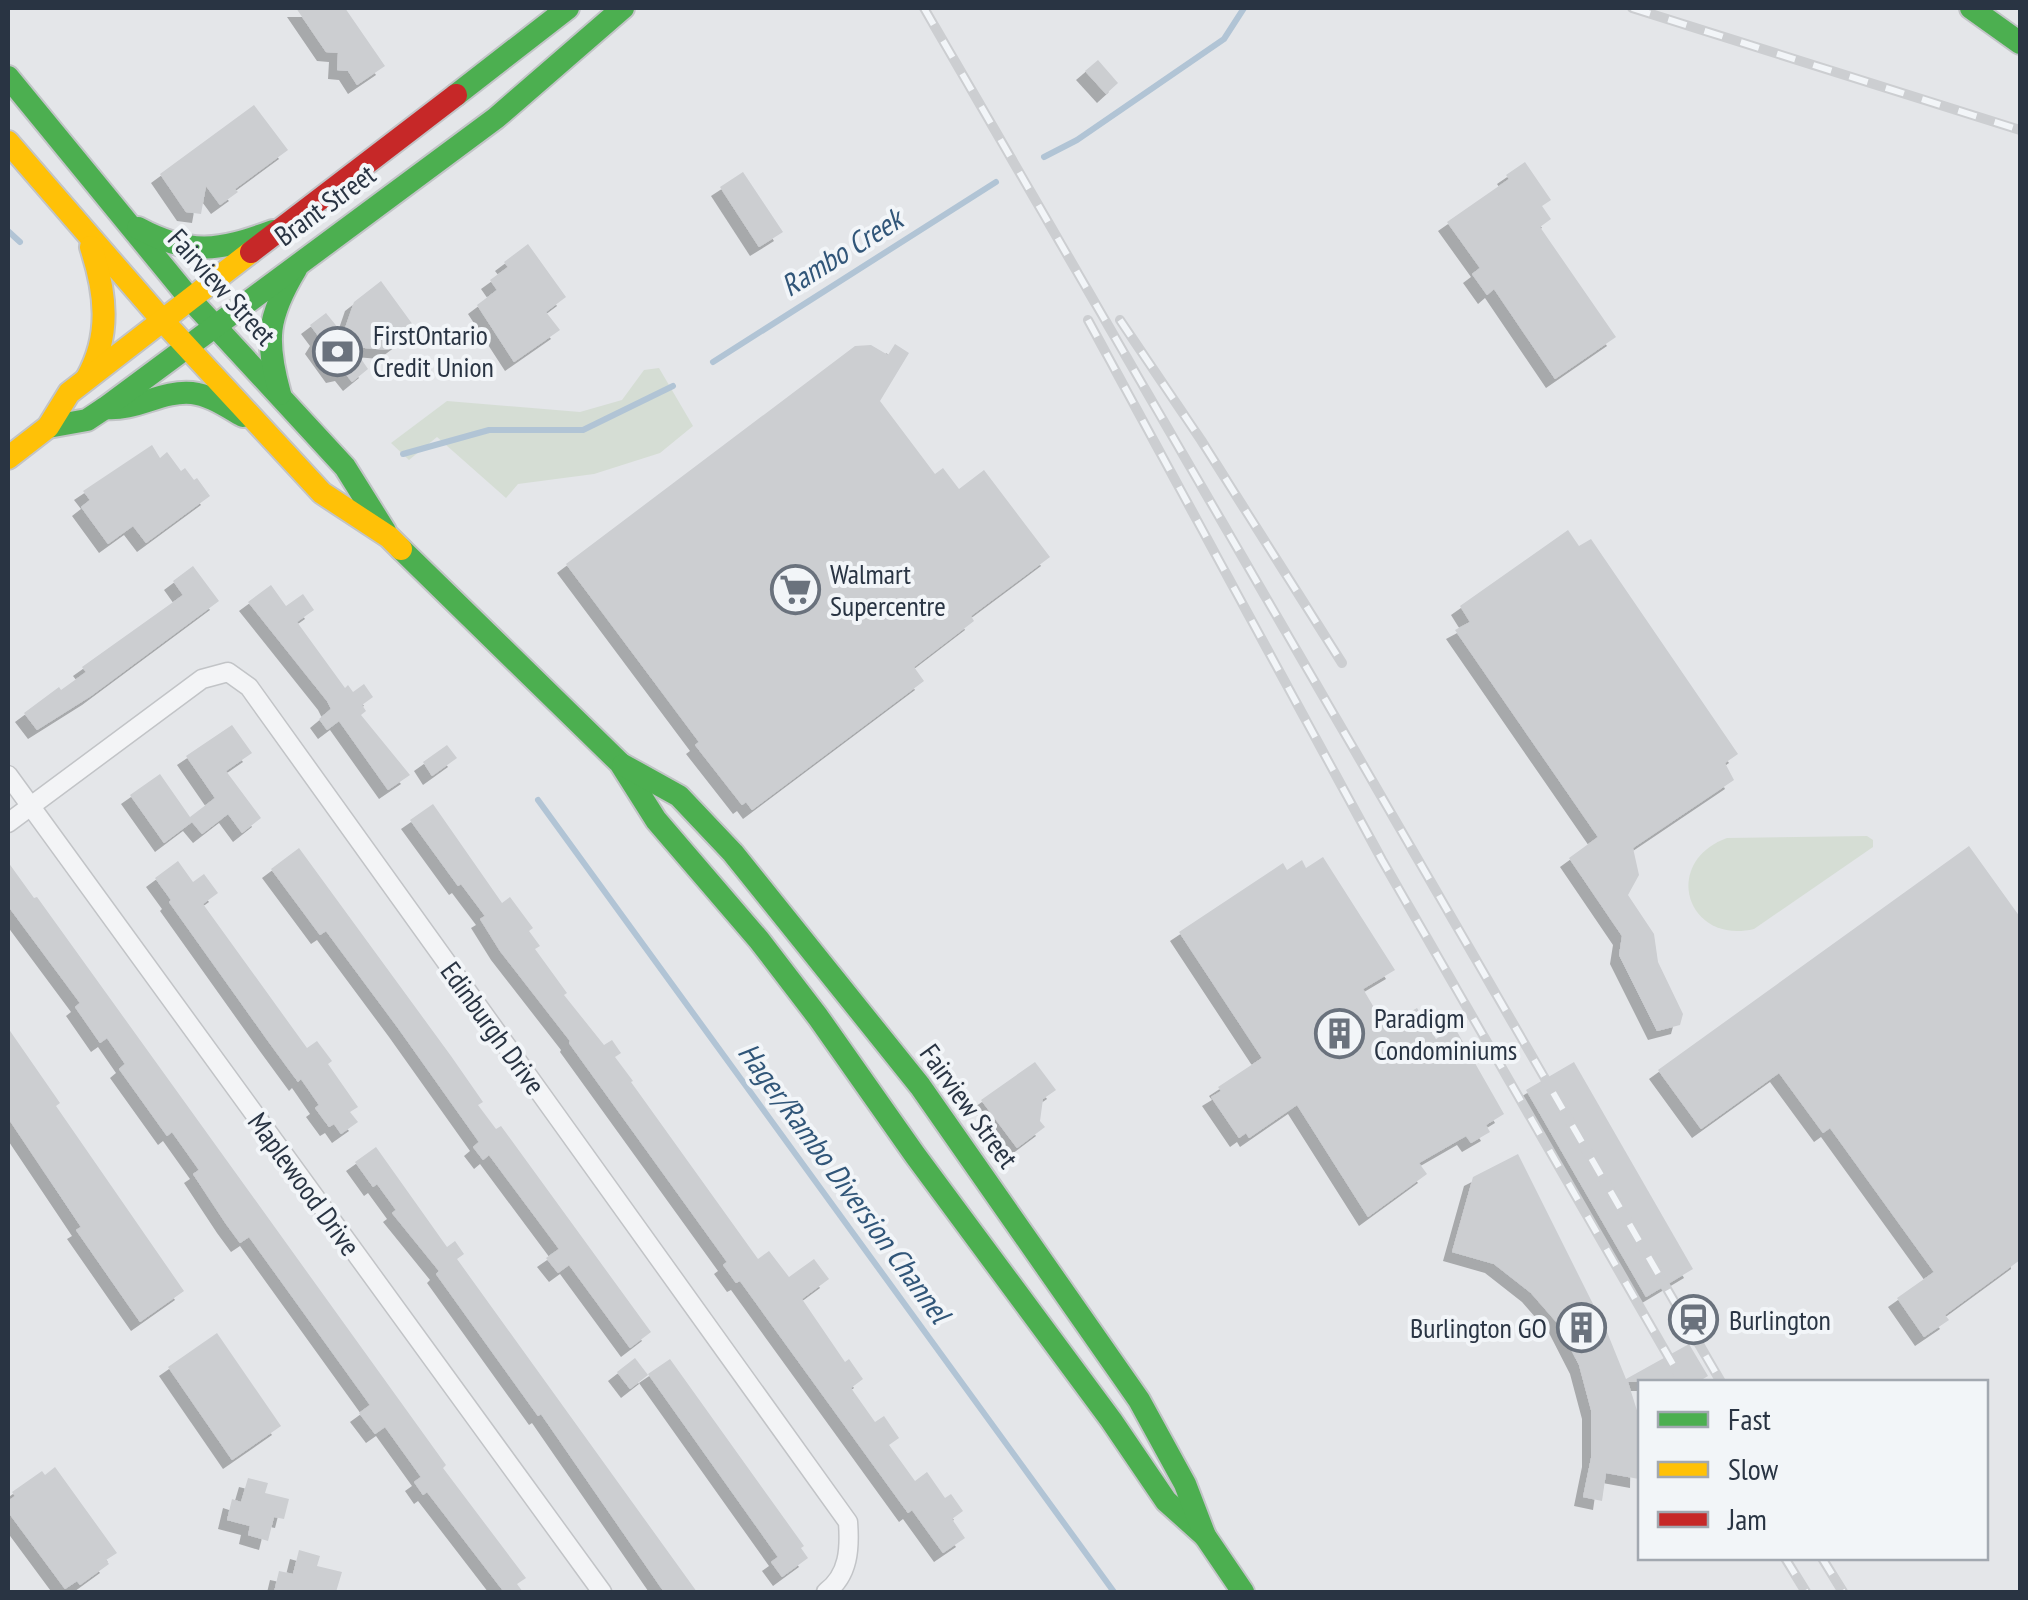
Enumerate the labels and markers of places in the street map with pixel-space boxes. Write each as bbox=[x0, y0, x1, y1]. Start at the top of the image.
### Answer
place label: FirstOntario Credit Union bbox=[373, 316, 494, 385]
bank icon: FirstOntario Credit Union bbox=[312, 325, 364, 377]
place label: Walmart Supercentre bbox=[830, 555, 946, 624]
supermarket icon: Walmart Supercentre bbox=[769, 564, 821, 616]
place label: Paradigm Condominiums bbox=[1374, 999, 1517, 1068]
building icon: Paradigm Condominiums bbox=[1313, 1008, 1365, 1060]
station icon: Burlington bbox=[1668, 1294, 1720, 1346]
place label: Burlington bbox=[1729, 1301, 1831, 1338]
building icon: Burlington GO bbox=[1556, 1302, 1608, 1354]
place label: Burlington GO bbox=[1410, 1309, 1547, 1346]

